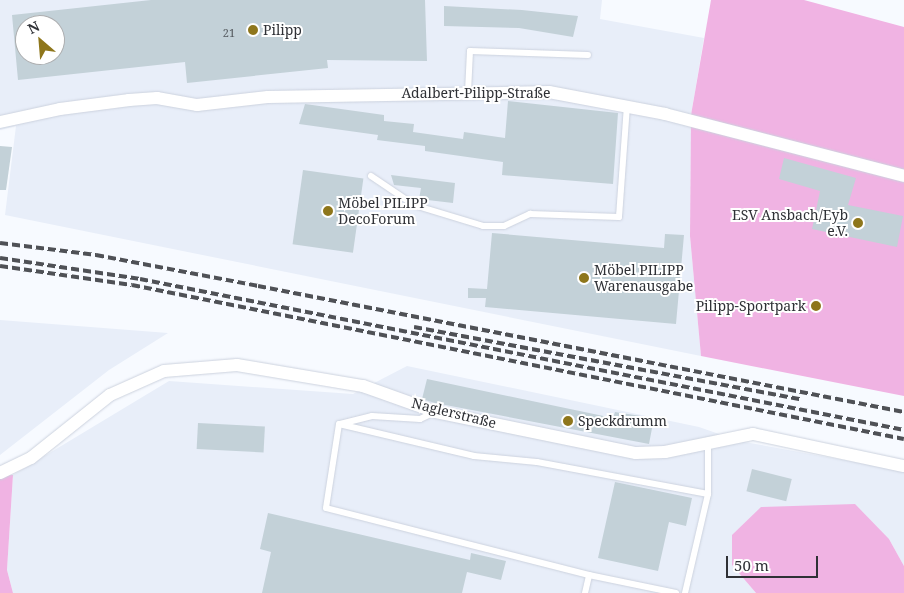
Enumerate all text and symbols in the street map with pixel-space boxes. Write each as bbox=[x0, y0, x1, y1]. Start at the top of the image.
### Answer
north arrow bbox=[15, 15, 65, 65]
text: N bbox=[24, 16, 43, 38]
place label: Pilipp bbox=[263, 22, 302, 38]
marker: Pilipp bbox=[247, 24, 259, 36]
house number: 21 bbox=[223, 26, 235, 40]
street label: Adalbert-Pilipp-Straße bbox=[402, 85, 550, 101]
place label: Möbel PILIPP DecoForum bbox=[338, 195, 428, 228]
marker: Möbel PILIPP DecoForum bbox=[322, 205, 334, 217]
place label: ESV Ansbach/Eyb e.V. bbox=[732, 207, 848, 240]
marker: ESV Ansbach/Eyb e.V. bbox=[852, 217, 864, 229]
place label: Möbel PILIPP Warenausgabe bbox=[594, 262, 693, 294]
marker: Möbel PILIPP Warenausgabe bbox=[578, 272, 590, 284]
place label: Pilipp-Sportpark bbox=[696, 298, 806, 314]
marker: Pilipp-Sportpark bbox=[810, 300, 822, 312]
street label: Naglerstraße bbox=[410, 394, 498, 432]
place label: Speckdrumm bbox=[578, 413, 667, 429]
marker: Speckdrumm bbox=[562, 415, 574, 427]
scale bar bbox=[729, 546, 822, 578]
text: 50 m bbox=[734, 555, 769, 575]

